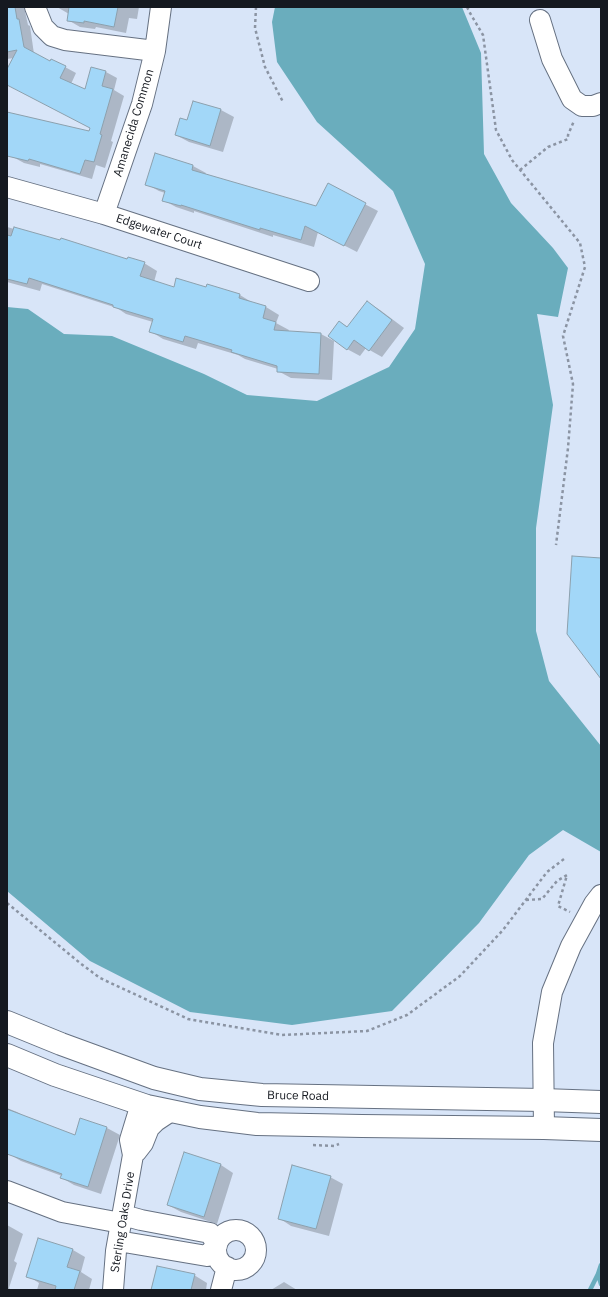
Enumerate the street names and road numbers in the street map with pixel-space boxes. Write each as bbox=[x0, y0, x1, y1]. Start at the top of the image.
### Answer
street label: Amanecida Common bbox=[111, 67, 157, 179]
street label: Edgewater Court bbox=[114, 211, 204, 253]
street label: Bruce Road bbox=[267, 1088, 329, 1104]
street label: Sterling Oaks Drive bbox=[108, 1170, 138, 1274]

